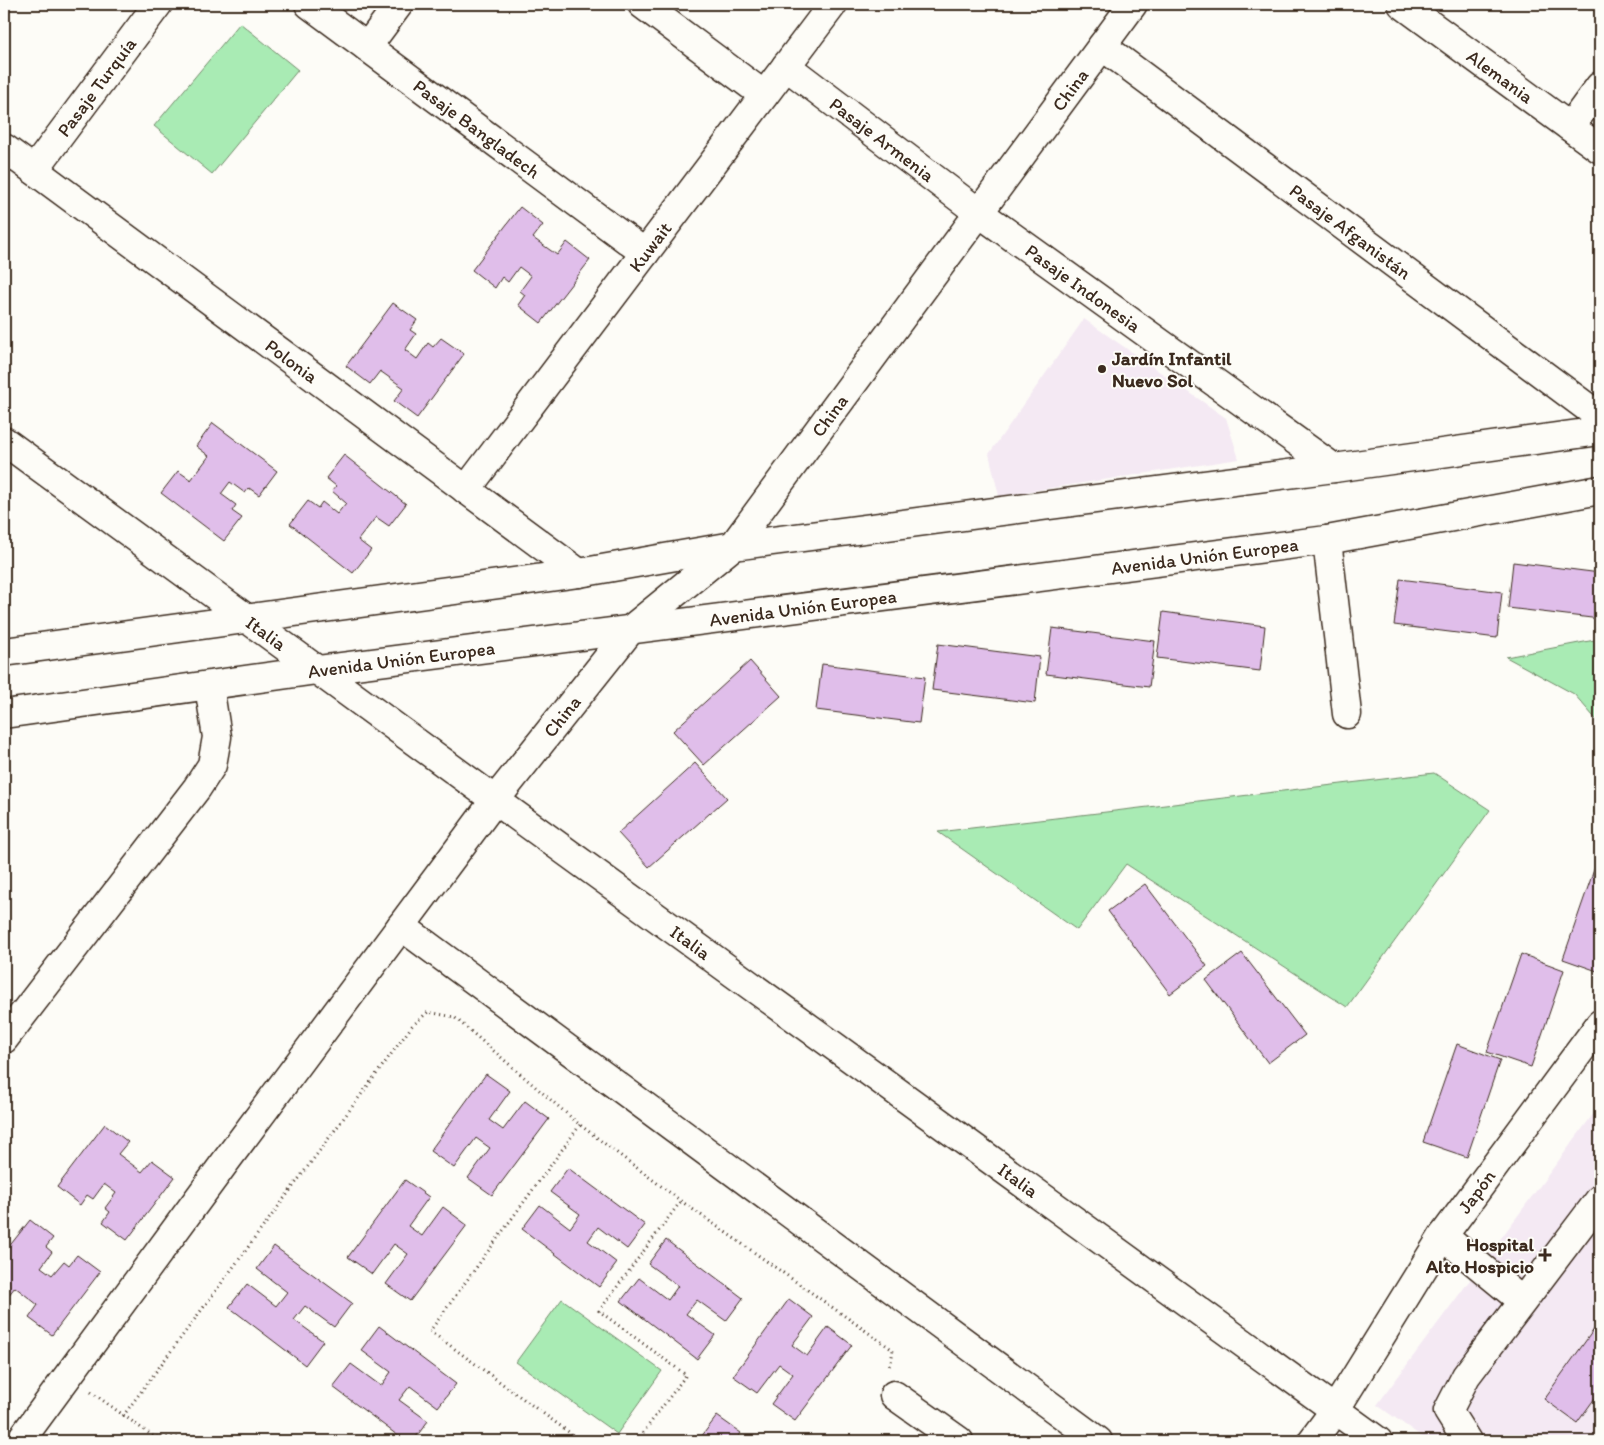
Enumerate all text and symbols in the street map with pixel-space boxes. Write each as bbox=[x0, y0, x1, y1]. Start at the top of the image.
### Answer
street label: Pasaje Turquía bbox=[52, 32, 141, 141]
street label: Alemania bbox=[1463, 44, 1538, 108]
street label: China bbox=[1047, 64, 1093, 115]
street label: Pasaje Bangladech bbox=[409, 74, 545, 183]
street label: Pasaje Armenia bbox=[825, 92, 939, 187]
street label: Pasaje Afganistán bbox=[1285, 178, 1416, 284]
street label: Kuwait bbox=[624, 217, 676, 276]
street label: Pasaje Indonesia bbox=[1021, 239, 1146, 337]
street label: Polonia bbox=[261, 334, 323, 388]
place label: Jardín Infantil Nuevo Sol bbox=[1111, 347, 1232, 392]
marker: Jardín Infantil Nuevo Sol bbox=[1096, 363, 1108, 375]
street label: China bbox=[806, 390, 852, 441]
street label: Avenida Unión Europea bbox=[1110, 532, 1300, 579]
street label: Avenida Unión Europea bbox=[708, 584, 898, 631]
street label: Italia bbox=[242, 610, 291, 655]
street label: Avenida Unión Europea bbox=[306, 636, 496, 683]
street label: China bbox=[538, 691, 585, 742]
street label: Italia bbox=[666, 920, 715, 964]
street label: Italia bbox=[994, 1158, 1043, 1202]
street label: Japón bbox=[1452, 1165, 1500, 1218]
place label: Hospital Alto Hospicio bbox=[1425, 1233, 1535, 1278]
marker: Hospital Alto Hospicio bbox=[1538, 1248, 1552, 1262]

